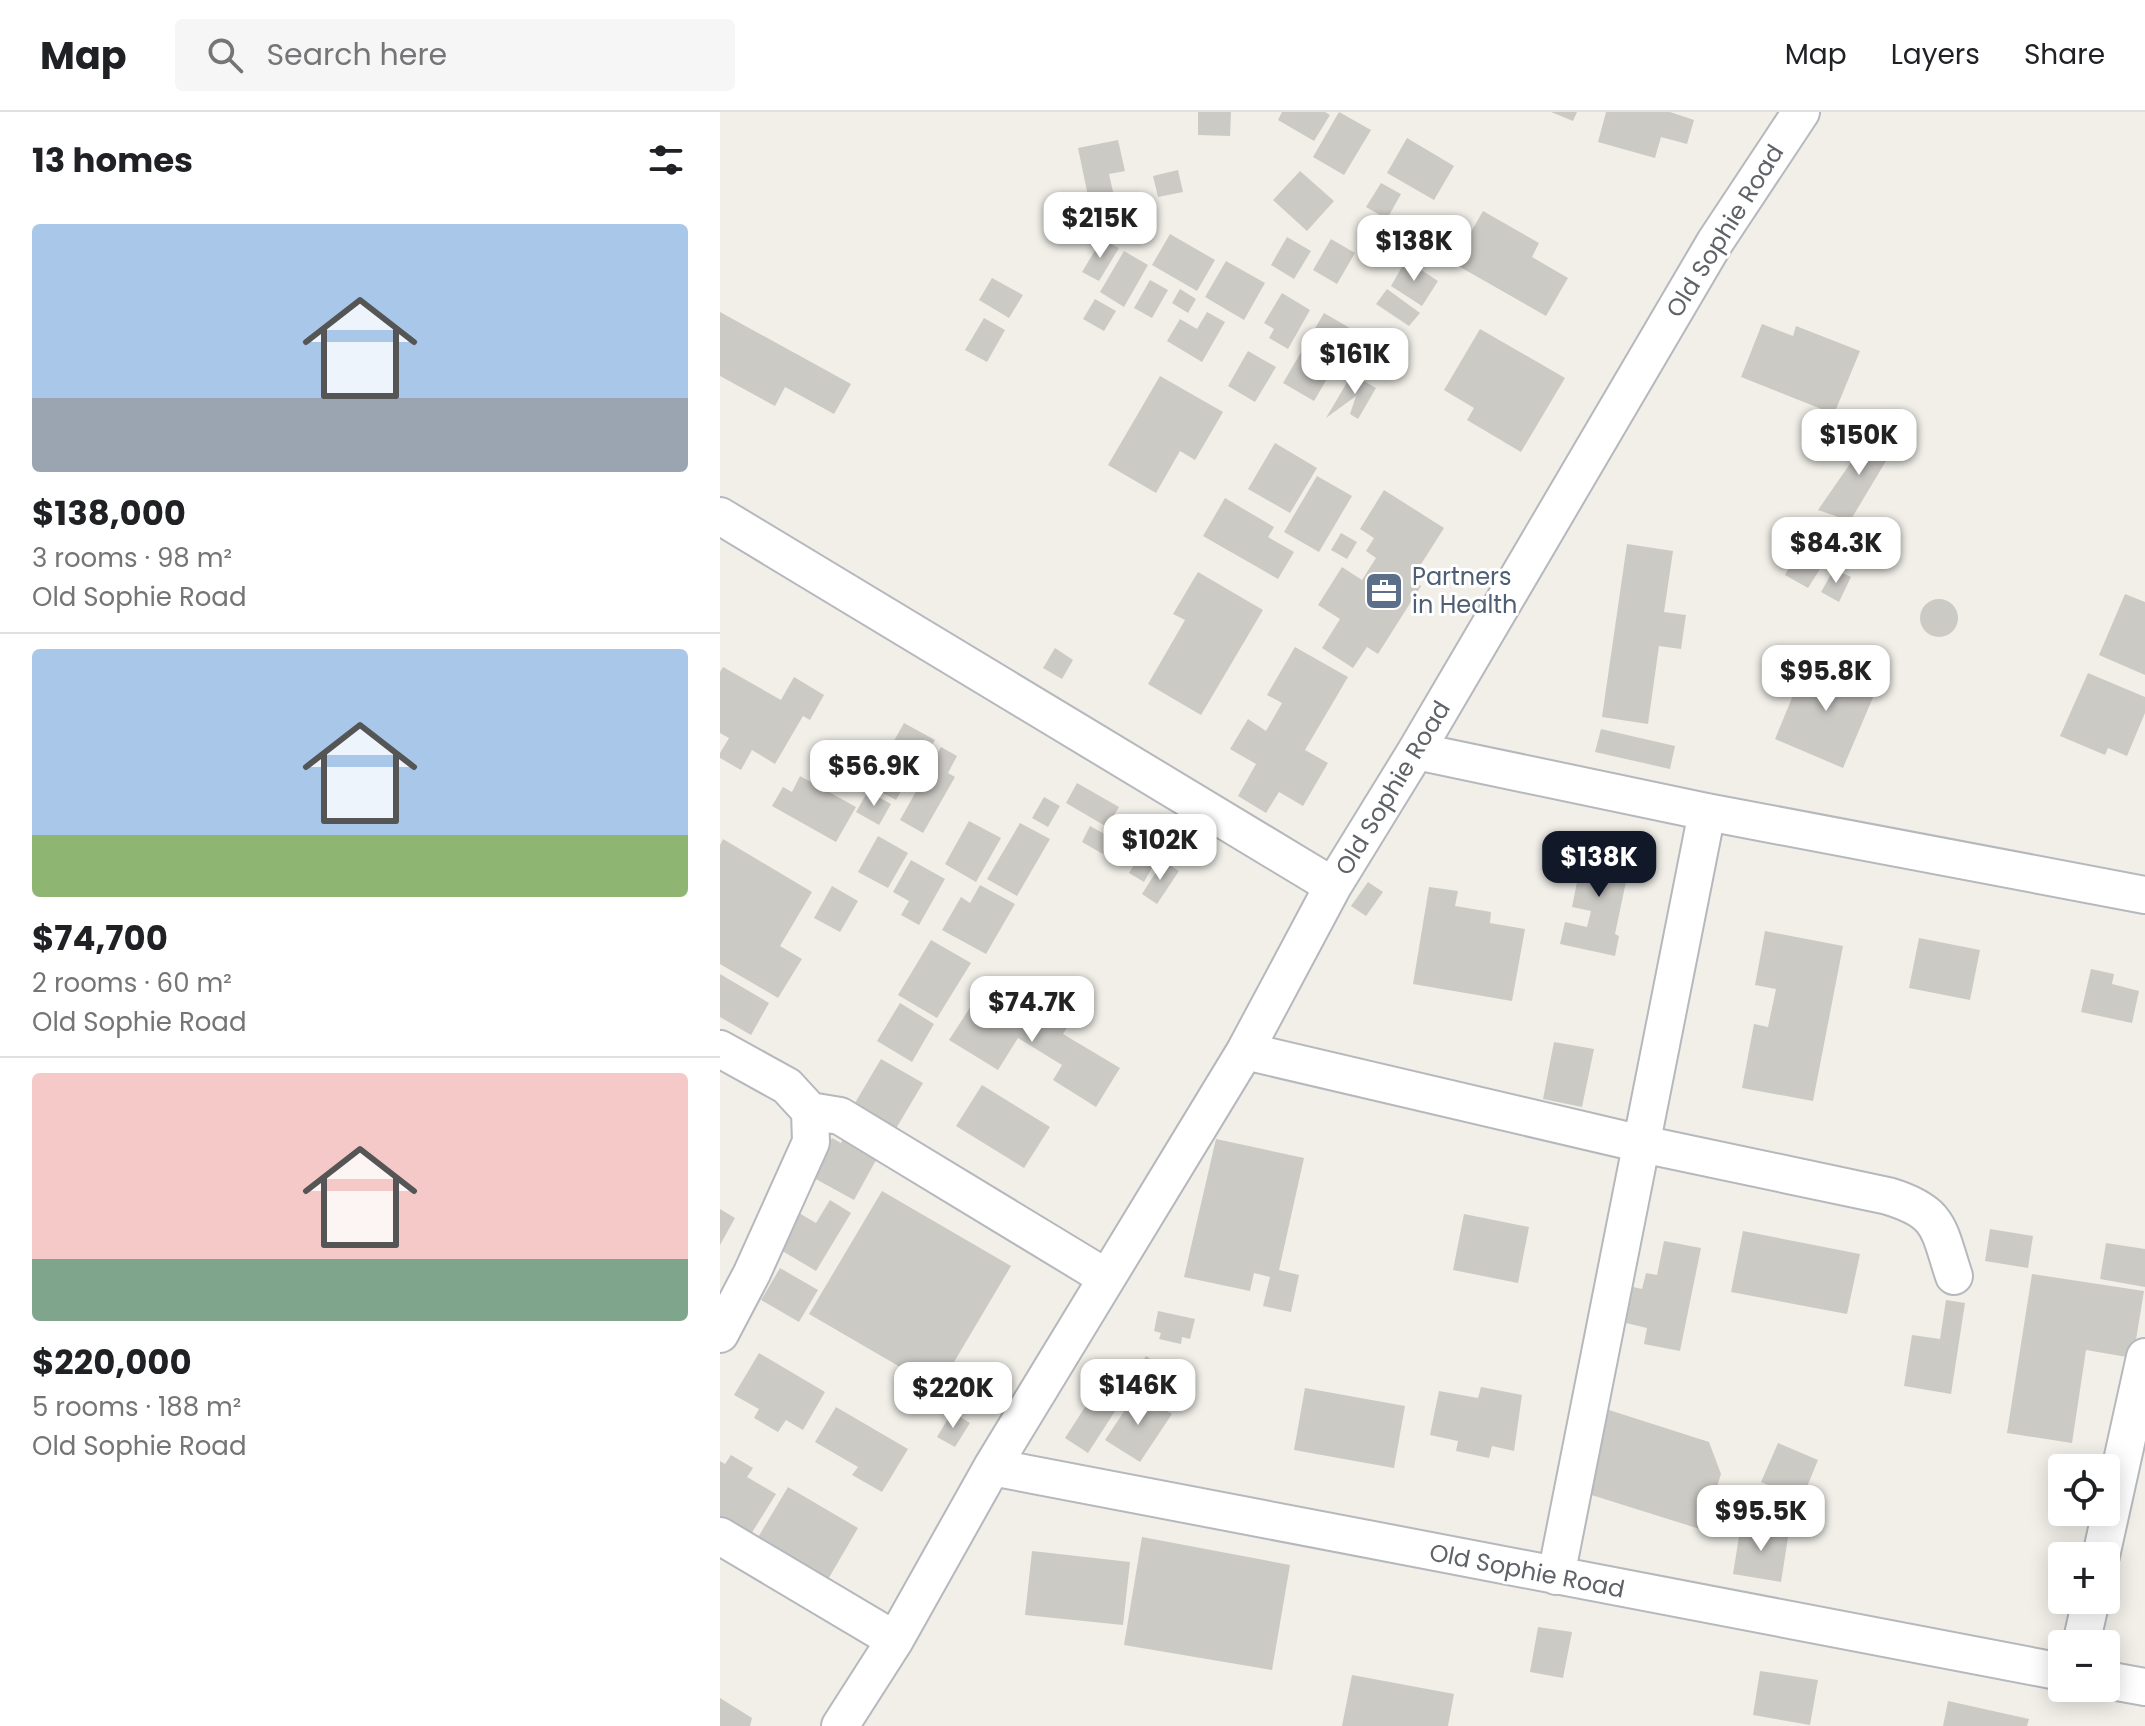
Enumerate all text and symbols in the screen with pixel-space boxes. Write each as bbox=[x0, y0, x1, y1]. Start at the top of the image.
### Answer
search box bbox=[175, 19, 735, 91]
text: Map bbox=[40, 29, 127, 82]
icon: search bbox=[203, 33, 247, 77]
text: Search here bbox=[267, 33, 447, 76]
text: Map bbox=[1785, 35, 1847, 74]
text: Layers bbox=[1891, 35, 1980, 74]
text: Share bbox=[2024, 35, 2105, 74]
text: 13 homes bbox=[32, 136, 193, 184]
icon: filters bbox=[644, 138, 688, 182]
street label: Old Sophie Road bbox=[1658, 138, 1791, 323]
pin: $215K bbox=[1044, 192, 1156, 260]
text: $215K bbox=[1062, 200, 1138, 236]
pin: $138K bbox=[1358, 215, 1470, 283]
text: $138K bbox=[1375, 223, 1453, 259]
icon: home bbox=[288, 276, 432, 420]
pin: $161K bbox=[1299, 328, 1411, 396]
text: $161K bbox=[1319, 336, 1391, 372]
pin: $150K bbox=[1803, 409, 1915, 477]
text: $150K bbox=[1820, 417, 1898, 453]
text: $138,000 bbox=[32, 489, 186, 537]
pin: $84.3K bbox=[1771, 517, 1901, 585]
text: $84.3K bbox=[1790, 525, 1882, 561]
text: 3 rooms · 98 m² bbox=[32, 540, 232, 576]
place label: Partners in Health bbox=[1412, 560, 1517, 621]
office icon: Partners in Health bbox=[1363, 570, 1405, 612]
text: Old Sophie Road bbox=[32, 579, 247, 615]
pin: $95.8K bbox=[1761, 645, 1891, 713]
text: $95.8K bbox=[1780, 653, 1872, 689]
street label: Old Sophie Road bbox=[1327, 694, 1458, 881]
icon: home bbox=[288, 701, 432, 845]
pin: $56.9K bbox=[809, 740, 939, 808]
text: $56.9K bbox=[828, 748, 920, 784]
pin: $102K bbox=[1104, 814, 1216, 882]
text: $102K bbox=[1122, 822, 1198, 858]
pin: $138K bbox=[1543, 831, 1655, 899]
text: $138K bbox=[1560, 839, 1638, 875]
text: $74,700 bbox=[32, 914, 168, 962]
text: 2 rooms · 60 m² bbox=[32, 965, 232, 1001]
pin: $74.7K bbox=[967, 976, 1097, 1044]
text: $74.7K bbox=[988, 984, 1076, 1020]
text: Old Sophie Road bbox=[32, 1004, 247, 1040]
icon: home bbox=[288, 1125, 432, 1269]
text: $220,000 bbox=[32, 1338, 192, 1386]
pin: $146K bbox=[1082, 1359, 1194, 1427]
pin: $220K bbox=[897, 1362, 1009, 1430]
text: $146K bbox=[1098, 1367, 1178, 1403]
text: $220K bbox=[912, 1370, 994, 1406]
text: 5 rooms · 188 m² bbox=[32, 1389, 241, 1425]
text: Old Sophie Road bbox=[32, 1428, 247, 1464]
map controls bbox=[2048, 1454, 2120, 1702]
button: locate bbox=[2048, 1454, 2120, 1526]
pin: $95.5K bbox=[1696, 1485, 1826, 1553]
text: $95.5K bbox=[1715, 1493, 1807, 1529]
street label: Old Sophie Road bbox=[1427, 1535, 1627, 1606]
button: + bbox=[2048, 1542, 2120, 1614]
button: − bbox=[2048, 1630, 2120, 1702]

